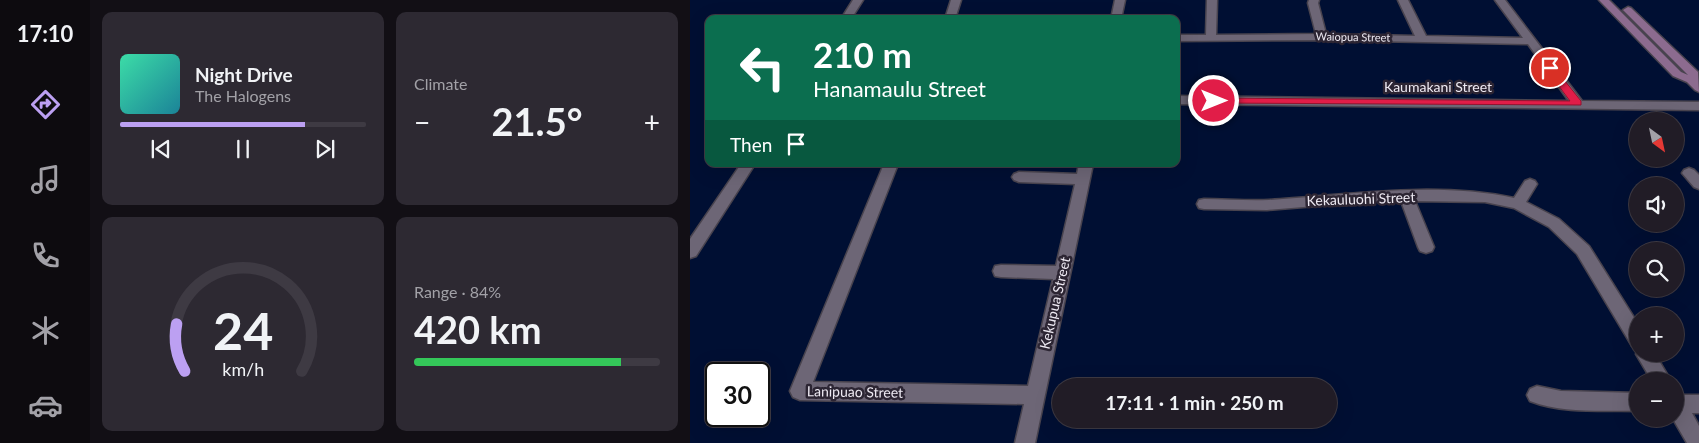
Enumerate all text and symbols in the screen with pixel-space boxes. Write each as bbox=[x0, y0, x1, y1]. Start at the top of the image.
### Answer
text: 17:10 bbox=[17, 20, 73, 47]
street label: Waiopua Street bbox=[1316, 29, 1390, 44]
text: 210 m bbox=[813, 33, 912, 75]
icon: left bbox=[730, 35, 795, 100]
pin bbox=[1529, 47, 1571, 89]
icon: arrive bbox=[1536, 54, 1564, 82]
text: Night Drive bbox=[195, 63, 293, 86]
text: Climate bbox=[414, 74, 467, 93]
position arrow bbox=[1187, 74, 1239, 126]
text: Hanamaulu Street bbox=[813, 75, 986, 102]
street label: Kaumakani Street bbox=[1384, 78, 1492, 95]
text: The Halogens bbox=[195, 86, 291, 105]
icon: directions bbox=[28, 87, 63, 122]
text: 21.5° bbox=[492, 98, 582, 144]
text: − bbox=[414, 105, 430, 139]
text: + bbox=[644, 105, 660, 139]
north arrow bbox=[1629, 112, 1684, 168]
map controls bbox=[1629, 112, 1684, 427]
icon: arrive bbox=[782, 130, 810, 158]
text: Then bbox=[730, 133, 772, 156]
icon: previous bbox=[147, 135, 175, 163]
icon: pause bbox=[229, 135, 257, 163]
icon: next bbox=[311, 135, 339, 163]
icon: music bbox=[28, 162, 63, 197]
button: sound bbox=[1629, 177, 1684, 232]
street label: Kekauluohi Street bbox=[1306, 188, 1416, 209]
icon: phone bbox=[28, 238, 63, 273]
button: search bbox=[1629, 242, 1684, 297]
street label: Kekupua Street bbox=[1036, 255, 1073, 351]
text: Range · 84% bbox=[414, 282, 501, 301]
text: 24 bbox=[213, 299, 273, 361]
text: 420 km bbox=[414, 306, 542, 352]
button: + bbox=[1629, 307, 1684, 362]
icon: climate bbox=[28, 313, 63, 348]
text: km/h bbox=[222, 358, 264, 380]
speed limit sign: 30 bbox=[705, 362, 770, 427]
button: − bbox=[1629, 372, 1684, 427]
street label: Lanipuao Street bbox=[807, 382, 903, 401]
icon: car bbox=[28, 388, 63, 423]
text: 17:11 · 1 min · 250 m bbox=[1105, 391, 1284, 414]

